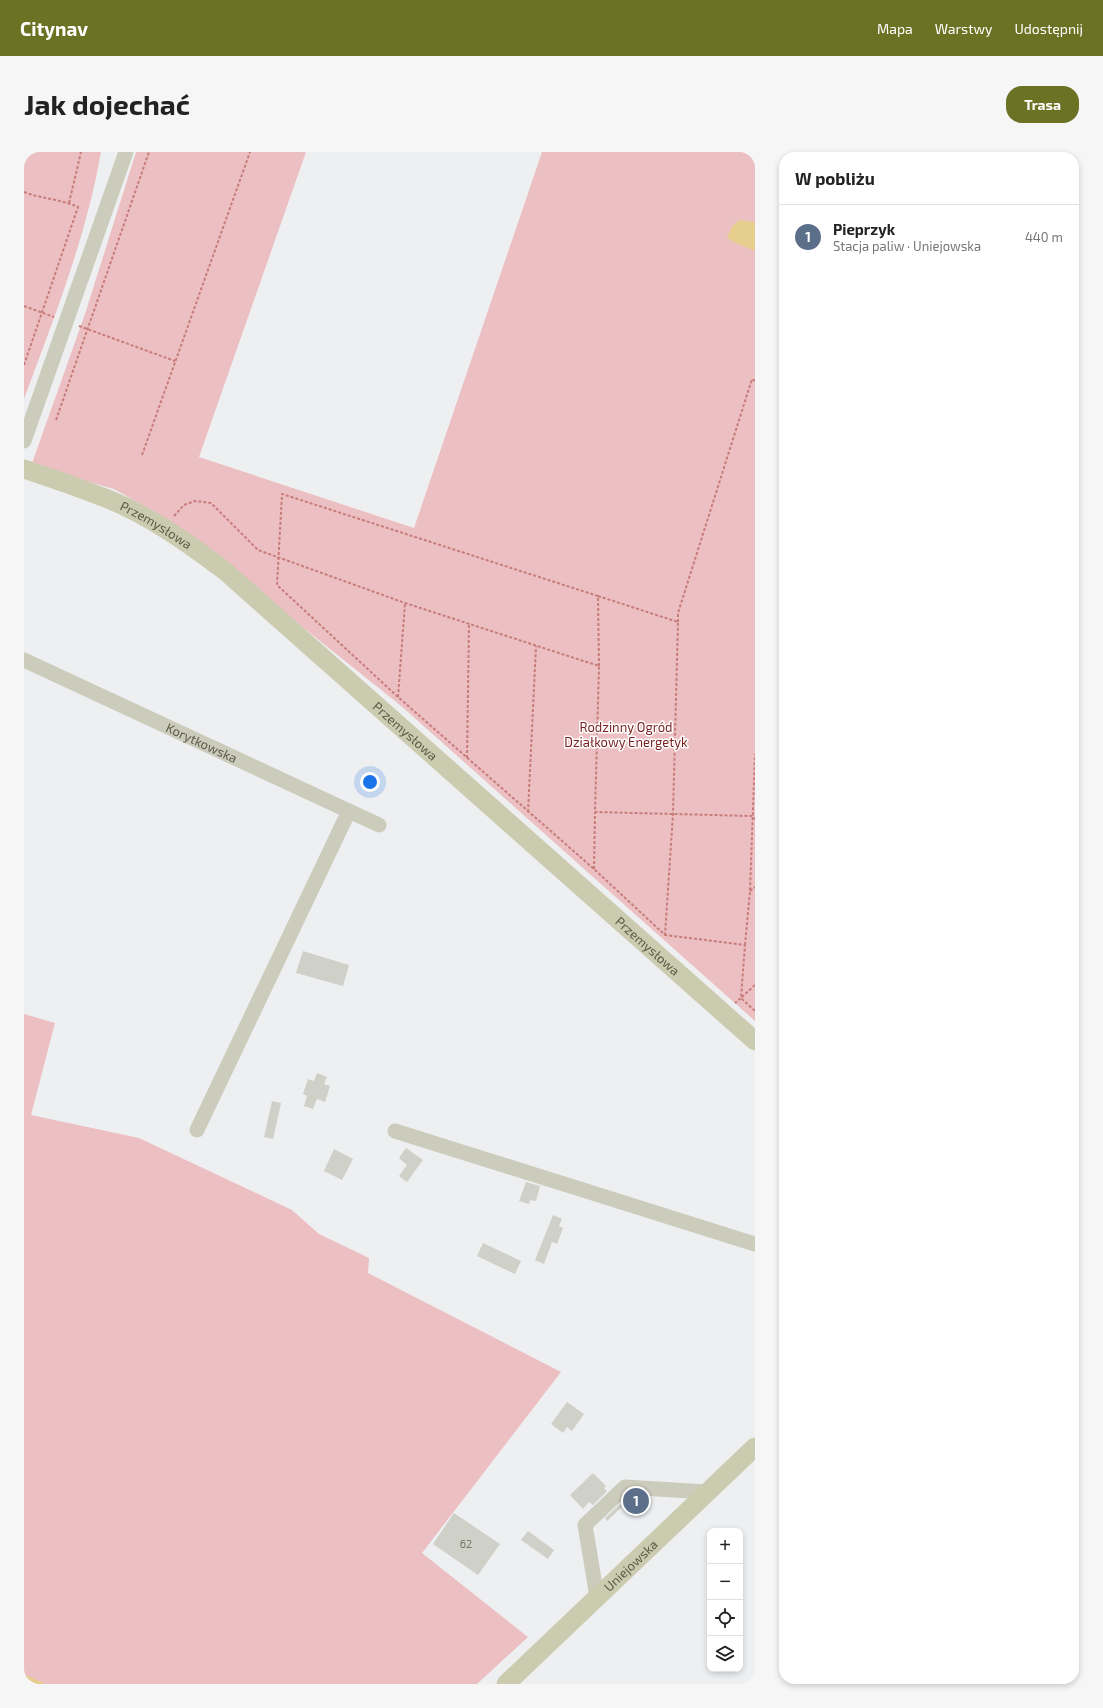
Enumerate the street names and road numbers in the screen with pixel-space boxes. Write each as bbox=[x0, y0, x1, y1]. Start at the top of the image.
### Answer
street label: Przemysłowa bbox=[118, 497, 195, 552]
street label: Przemysłowa bbox=[370, 698, 441, 764]
street label: Korytkowska bbox=[164, 719, 240, 766]
street label: Przemysłowa bbox=[612, 913, 683, 979]
street label: Uniejowska bbox=[600, 1536, 661, 1595]

